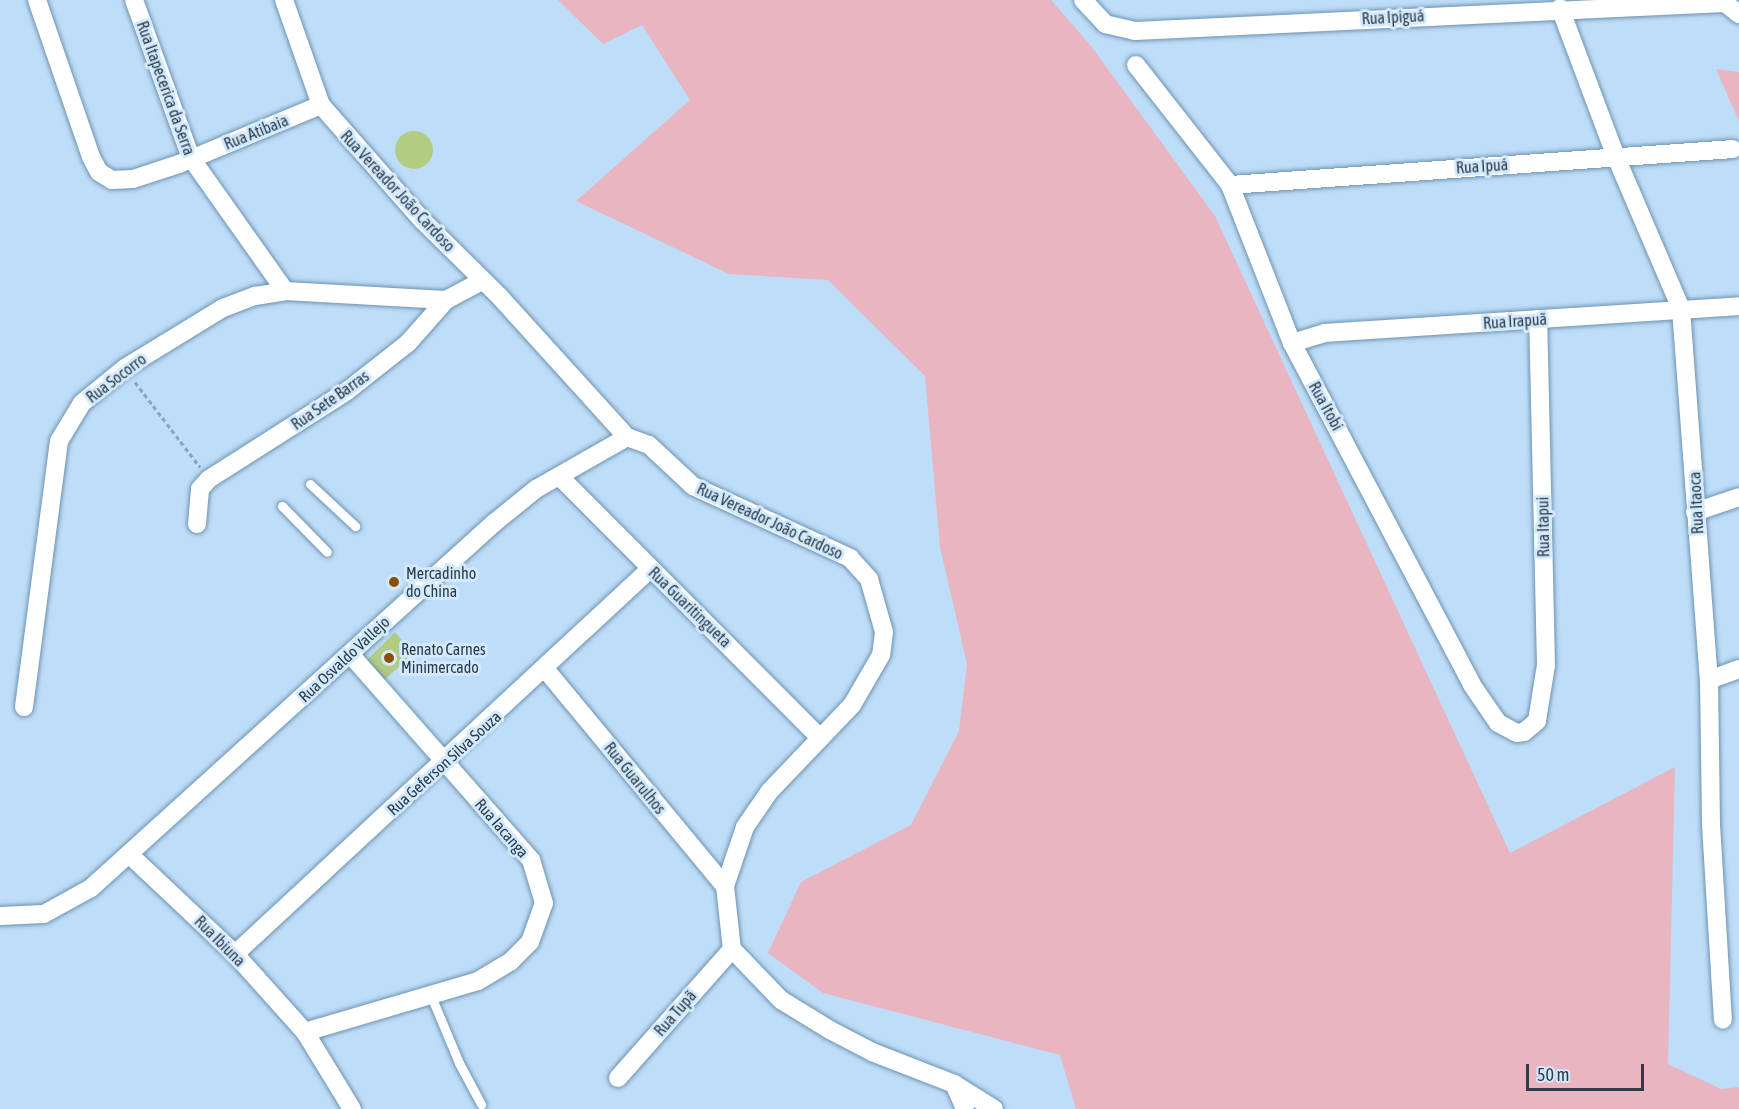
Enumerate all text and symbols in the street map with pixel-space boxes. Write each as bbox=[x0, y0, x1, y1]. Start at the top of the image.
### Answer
street label: Rua Ipiguá bbox=[1361, 6, 1425, 28]
street label: Rua Itapecerica da Serra bbox=[133, 18, 199, 158]
street label: Rua Atibaia bbox=[221, 110, 291, 154]
street label: Rua Vereador João Cardoso bbox=[337, 126, 459, 256]
street label: Rua Ipuá bbox=[1455, 155, 1509, 177]
street label: Rua Irapuã bbox=[1482, 309, 1548, 333]
street label: Rua Socorro bbox=[82, 349, 150, 407]
street label: Rua Sete Barras bbox=[287, 366, 373, 434]
street label: Rua Itobi bbox=[1305, 378, 1347, 434]
street label: Rua Itaoca bbox=[1685, 471, 1707, 535]
street label: Rua Vereador João Cardoso bbox=[694, 479, 846, 563]
street label: Rua Itapui bbox=[1533, 497, 1553, 557]
place label: Mercadinho do China bbox=[406, 563, 476, 601]
street label: Rua Guaritingueta bbox=[645, 563, 735, 651]
marker: Mercadinho do China bbox=[387, 575, 401, 589]
street label: Rua Osvaldo Vallejo bbox=[295, 612, 393, 706]
place label: Renato Carnes Minimercado bbox=[401, 639, 486, 677]
marker: Renato Carnes Minimercado bbox=[382, 651, 396, 665]
street label: Rua Geferson Silva Souza bbox=[383, 707, 505, 819]
street label: Rua Guarulhos bbox=[600, 738, 670, 818]
street label: Rua Iacanga bbox=[471, 795, 533, 861]
street label: Rua Ibiuna bbox=[191, 912, 249, 970]
street label: Rua Tupã bbox=[650, 986, 700, 1040]
scale bar bbox=[1529, 1052, 1648, 1090]
text: 50 m bbox=[1537, 1064, 1569, 1085]

